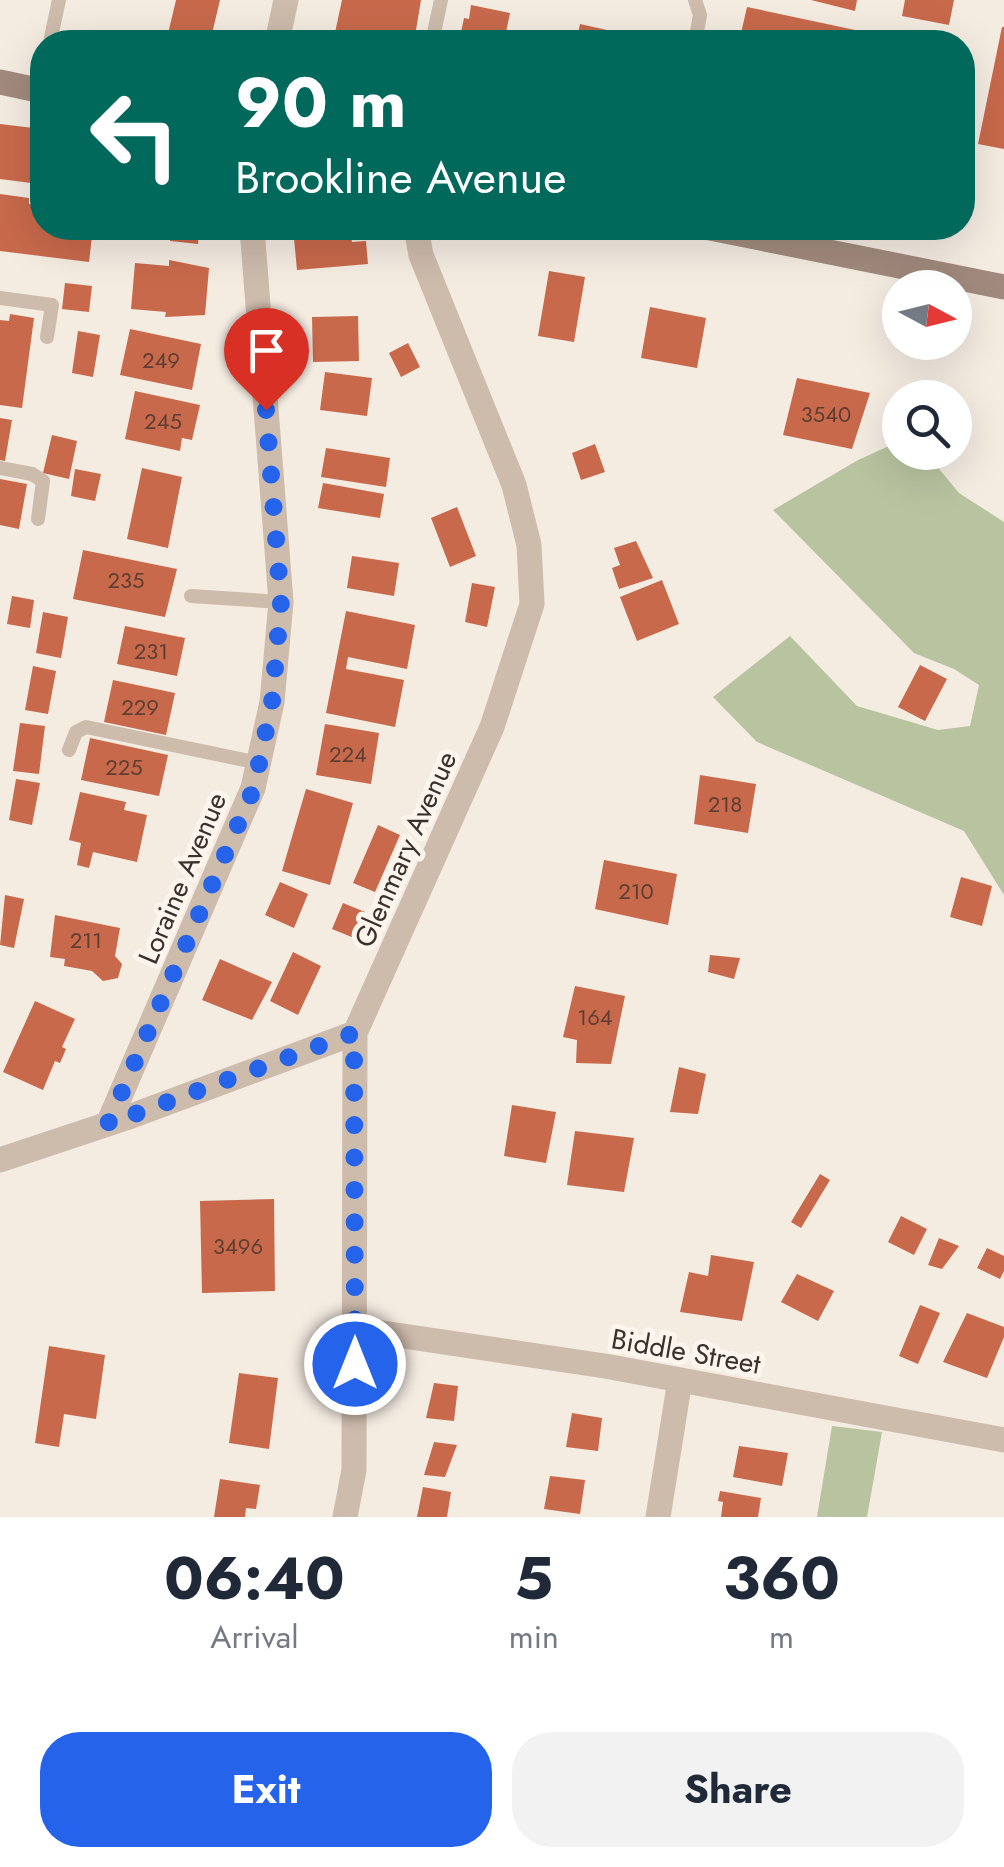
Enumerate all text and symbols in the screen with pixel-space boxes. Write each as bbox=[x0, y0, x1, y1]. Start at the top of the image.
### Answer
text: 90 m bbox=[235, 52, 407, 153]
icon: left bbox=[70, 70, 200, 200]
text: Brookline Avenue bbox=[235, 145, 566, 210]
north arrow bbox=[882, 270, 972, 360]
map controls bbox=[882, 270, 972, 470]
pin bbox=[224, 308, 309, 411]
icon: arrive bbox=[239, 323, 294, 378]
house number: 249 bbox=[142, 344, 180, 376]
button: search bbox=[882, 380, 972, 470]
house number: 3540 bbox=[801, 398, 851, 430]
house number: 245 bbox=[144, 405, 182, 437]
house number: 235 bbox=[108, 564, 144, 596]
house number: 231 bbox=[134, 635, 168, 667]
house number: 229 bbox=[121, 691, 159, 723]
house number: 224 bbox=[329, 738, 367, 770]
street label: Glenmary Avenue bbox=[344, 745, 467, 954]
house number: 225 bbox=[105, 751, 143, 783]
street label: Loraine Avenue bbox=[128, 786, 237, 970]
house number: 218 bbox=[708, 788, 742, 820]
house number: 210 bbox=[618, 875, 654, 907]
house number: 211 bbox=[70, 924, 102, 956]
house number: 164 bbox=[577, 1001, 613, 1033]
house number: 3496 bbox=[213, 1230, 263, 1262]
position arrow bbox=[303, 1312, 407, 1416]
street label: Biddle Street bbox=[608, 1318, 764, 1385]
text: 06:40 bbox=[164, 1535, 345, 1622]
text: 5 bbox=[514, 1535, 553, 1622]
text: 360 bbox=[723, 1535, 840, 1622]
text: Arrival bbox=[210, 1614, 299, 1660]
text: min bbox=[509, 1614, 559, 1660]
text: m bbox=[769, 1614, 794, 1660]
button: Exit bbox=[40, 1732, 492, 1847]
button: Share bbox=[512, 1732, 964, 1847]

